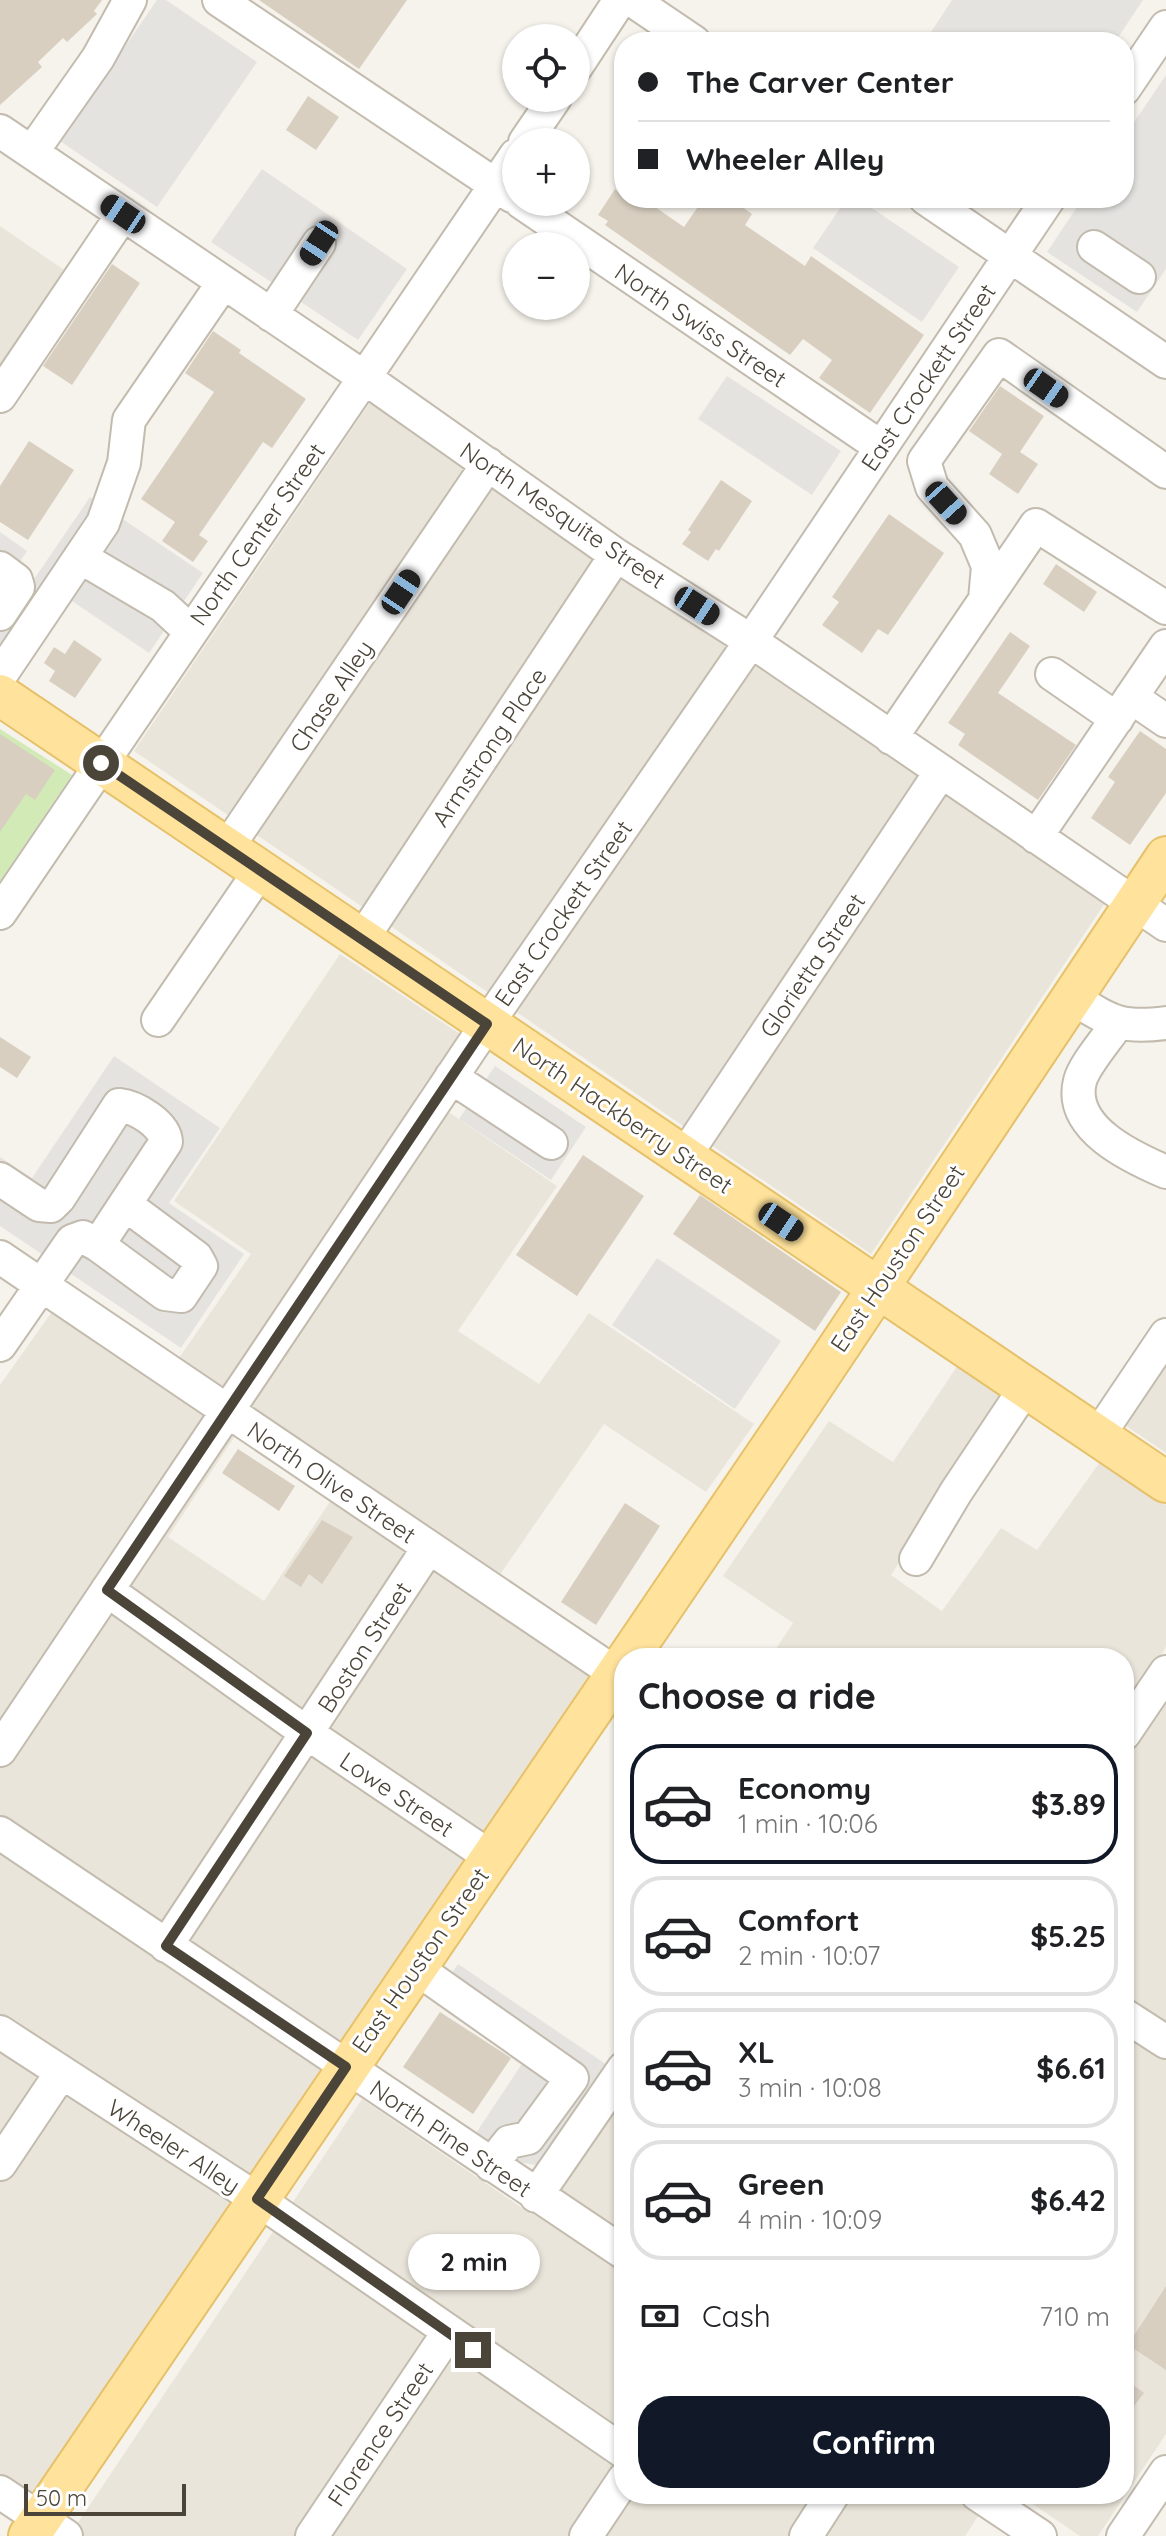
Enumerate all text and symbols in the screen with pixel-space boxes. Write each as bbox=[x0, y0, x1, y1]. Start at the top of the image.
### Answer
map controls bbox=[502, 24, 590, 320]
button: locate bbox=[502, 24, 590, 112]
text: The Carver Center bbox=[686, 63, 954, 101]
button: + bbox=[502, 128, 590, 216]
text: Wheeler Alley bbox=[686, 140, 884, 178]
car bbox=[96, 191, 150, 237]
car bbox=[296, 216, 342, 270]
button: − bbox=[502, 232, 590, 320]
street label: North Swiss Street bbox=[609, 256, 793, 394]
street label: East Crockett Street bbox=[854, 278, 1002, 476]
car bbox=[1019, 364, 1073, 412]
street label: North Mesquite Street bbox=[455, 435, 671, 595]
street label: North Center Street bbox=[183, 437, 331, 631]
car bbox=[921, 477, 971, 529]
car bbox=[378, 565, 424, 619]
car bbox=[670, 583, 724, 629]
street label: Chase Alley bbox=[283, 634, 379, 758]
street label: Armstrong Place bbox=[425, 662, 553, 832]
route start bbox=[83, 745, 119, 781]
street label: East Crockett Street bbox=[488, 814, 638, 1012]
street label: Glorietta Street bbox=[753, 887, 871, 1043]
street label: North Hackberry Street bbox=[507, 1030, 739, 1200]
street label: East Houston Street bbox=[823, 1159, 971, 1357]
car bbox=[754, 1199, 808, 1245]
street label: North Olive Street bbox=[242, 1415, 422, 1549]
street label: Boston Street bbox=[311, 1576, 417, 1718]
text: Choose a ride bbox=[638, 1673, 876, 1718]
street label: Lowe Street bbox=[334, 1745, 460, 1843]
icon: car bbox=[642, 1768, 714, 1840]
text: Economy bbox=[738, 1769, 871, 1807]
text: $3.89 bbox=[1031, 1785, 1106, 1823]
text: 1 min · 10:06 bbox=[738, 1807, 878, 1840]
street label: East Houston Street bbox=[345, 1862, 495, 2058]
icon: car bbox=[642, 1900, 714, 1972]
text: Comfort bbox=[738, 1901, 859, 1939]
text: $5.25 bbox=[1030, 1917, 1106, 1955]
text: 2 min · 10:07 bbox=[738, 1939, 880, 1972]
icon: car bbox=[642, 2032, 714, 2104]
text: XL bbox=[738, 2033, 775, 2071]
text: $6.61 bbox=[1036, 2049, 1106, 2087]
text: 3 min · 10:08 bbox=[738, 2071, 882, 2104]
street label: North Pine Street bbox=[364, 2073, 538, 2203]
street label: Wheeler Alley bbox=[102, 2092, 246, 2200]
icon: car bbox=[642, 2164, 714, 2236]
text: Green bbox=[738, 2165, 825, 2203]
text: $6.42 bbox=[1030, 2181, 1106, 2219]
text: 4 min · 10:09 bbox=[738, 2203, 882, 2236]
callout: 2 min bbox=[407, 2234, 539, 2290]
text: 2 min bbox=[440, 2245, 508, 2278]
icon: cash bbox=[638, 2294, 682, 2338]
text: Cash bbox=[702, 2297, 771, 2335]
text: 710 m bbox=[1040, 2300, 1110, 2333]
route end bbox=[455, 2332, 491, 2368]
street label: Florence Street bbox=[321, 2356, 439, 2512]
button: Confirm bbox=[638, 2396, 1110, 2488]
scale bar bbox=[24, 2480, 186, 2516]
text: 50 m bbox=[36, 2484, 87, 2512]

